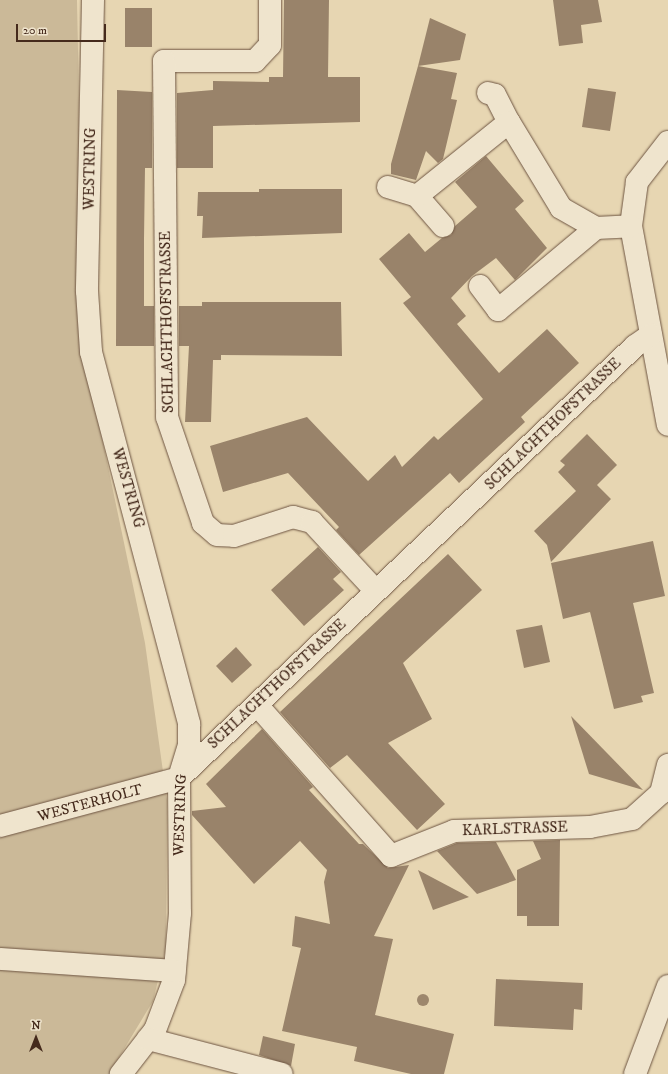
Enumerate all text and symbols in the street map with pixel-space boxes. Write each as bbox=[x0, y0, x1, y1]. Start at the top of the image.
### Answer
scale bar bbox=[18, 16, 108, 42]
text: 20 m bbox=[23, 23, 47, 38]
street label: WESTRING bbox=[80, 128, 100, 210]
street label: SCHLACHTHOFSTRASSE bbox=[156, 231, 178, 413]
street label: SCHLACHTHOFSTRASSE bbox=[481, 354, 625, 494]
street label: WESTRING bbox=[108, 446, 148, 530]
street label: SCHLACHTHOFSTRASSE bbox=[204, 615, 350, 753]
street label: WESTRING bbox=[170, 774, 190, 856]
street label: WESTERHOLT bbox=[35, 780, 145, 826]
street label: KARLSTRASSE bbox=[462, 818, 568, 840]
north arrow bbox=[16, 1018, 56, 1058]
text: N bbox=[31, 1019, 41, 1033]

